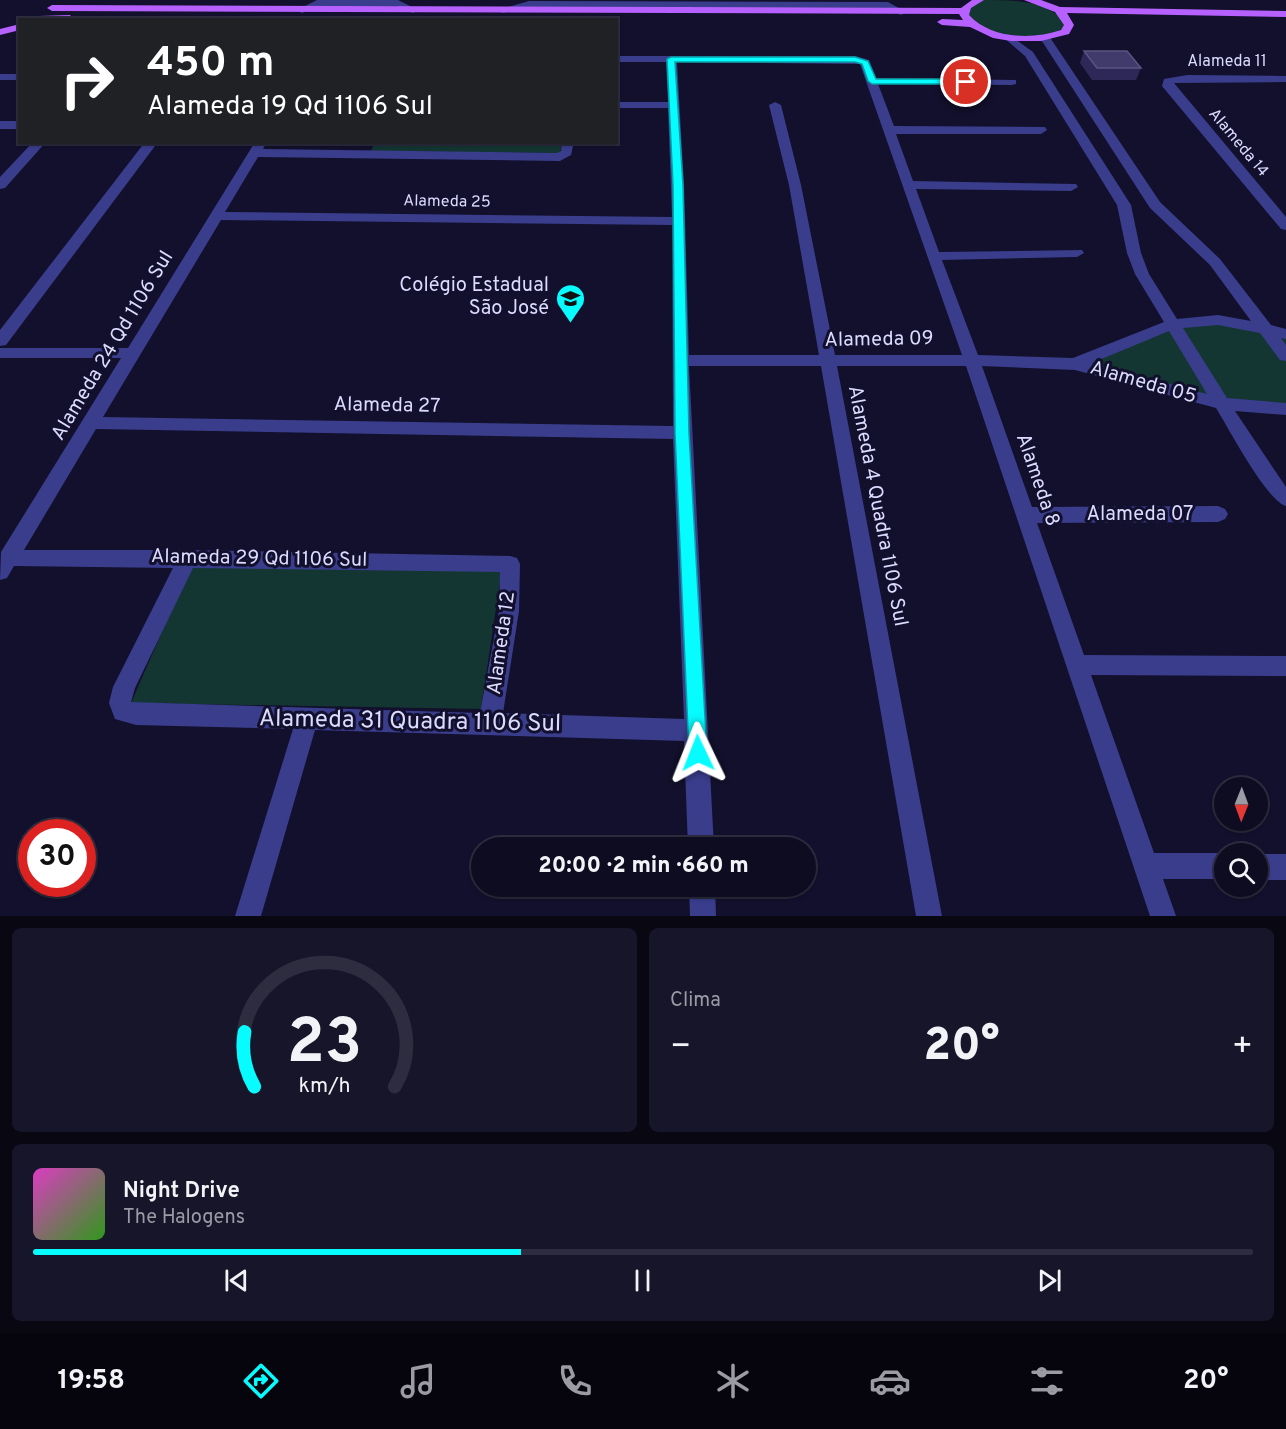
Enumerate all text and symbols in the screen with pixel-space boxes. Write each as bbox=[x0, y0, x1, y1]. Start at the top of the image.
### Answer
text: 450 m bbox=[147, 38, 274, 91]
icon: right bbox=[48, 42, 126, 120]
street label: Alameda 11 bbox=[1187, 52, 1267, 72]
pin bbox=[940, 56, 991, 107]
icon: arrive bbox=[949, 65, 982, 98]
text: Alameda 19 Qd 1106 Sul bbox=[147, 90, 433, 124]
street label: Alameda 14 bbox=[1204, 105, 1272, 181]
street label: Alameda 25 bbox=[403, 191, 491, 213]
street label: Alameda 24 Qd 1106 Sul bbox=[46, 246, 180, 446]
place label: Colégio Estadual São José bbox=[399, 273, 549, 322]
school or university icon: Colégio Estadual São José bbox=[554, 282, 586, 324]
street label: Alameda 09 bbox=[824, 326, 934, 354]
street label: Alameda 05 bbox=[1087, 355, 1199, 411]
street label: Alameda 4 Quadra 1106 Sul bbox=[841, 383, 913, 629]
street label: Alameda 27 bbox=[333, 392, 441, 420]
street label: Alameda 8 bbox=[1009, 430, 1065, 530]
street label: Alameda 07 bbox=[1086, 502, 1194, 528]
street label: Alameda 29 Qd 1106 Sul bbox=[151, 544, 367, 574]
street label: Alameda 12 bbox=[482, 590, 522, 696]
street label: Alameda 31 Quadra 1106 Sul bbox=[258, 704, 562, 740]
position arrow bbox=[666, 721, 730, 785]
north arrow bbox=[1214, 777, 1268, 831]
map controls bbox=[1214, 777, 1268, 897]
speed limit sign: 30 bbox=[18, 819, 96, 897]
button: search bbox=[1214, 843, 1268, 897]
text: 20:00 · 2 min · 660 m bbox=[538, 853, 749, 880]
text: Clima bbox=[670, 988, 721, 1014]
text: 23 bbox=[287, 1006, 362, 1085]
text: 20° bbox=[923, 1019, 1000, 1076]
text: − bbox=[670, 1027, 691, 1069]
text: + bbox=[1232, 1027, 1253, 1069]
text: km/h bbox=[298, 1073, 351, 1100]
text: Night Drive bbox=[123, 1178, 240, 1205]
text: The Halogens bbox=[123, 1205, 245, 1231]
icon: previous bbox=[220, 1264, 253, 1297]
icon: pause bbox=[626, 1264, 659, 1297]
icon: next bbox=[1033, 1264, 1066, 1297]
icon: directions bbox=[240, 1360, 282, 1402]
icon: music bbox=[397, 1360, 439, 1402]
icon: phone bbox=[554, 1360, 596, 1402]
icon: climate bbox=[712, 1360, 754, 1402]
icon: car bbox=[869, 1360, 911, 1402]
icon: filters bbox=[1026, 1360, 1068, 1402]
text: 19:58 bbox=[58, 1364, 125, 1398]
text: 20° bbox=[1183, 1364, 1228, 1398]

